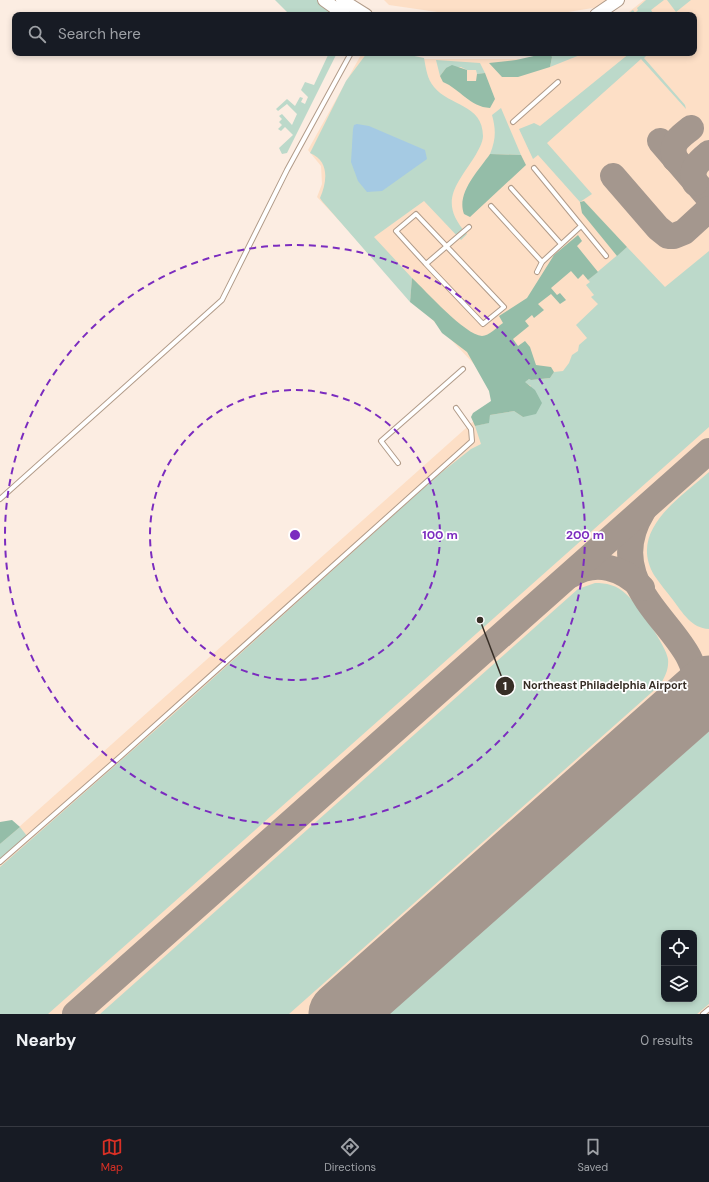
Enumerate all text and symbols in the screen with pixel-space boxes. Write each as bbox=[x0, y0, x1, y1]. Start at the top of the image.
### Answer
search box bbox=[12, 12, 697, 56]
icon: search bbox=[26, 23, 48, 45]
text: Search here bbox=[58, 24, 141, 44]
text: 100 m bbox=[422, 527, 458, 543]
text: 200 m bbox=[566, 527, 604, 543]
centre of rings bbox=[288, 528, 302, 542]
callout: Northeast Philadelphia Airport bbox=[495, 674, 695, 697]
text: 1 bbox=[503, 678, 507, 694]
text: Northeast Philadelphia Airport bbox=[523, 678, 687, 692]
map controls bbox=[661, 930, 697, 1002]
button: locate bbox=[661, 930, 697, 966]
button: layers bbox=[661, 966, 697, 1002]
text: Nearby bbox=[16, 1029, 76, 1051]
text: 0 results bbox=[640, 1032, 693, 1049]
tab: Map bbox=[101, 1136, 123, 1174]
tab: Directions bbox=[324, 1136, 376, 1174]
tab: Saved bbox=[577, 1136, 608, 1174]

